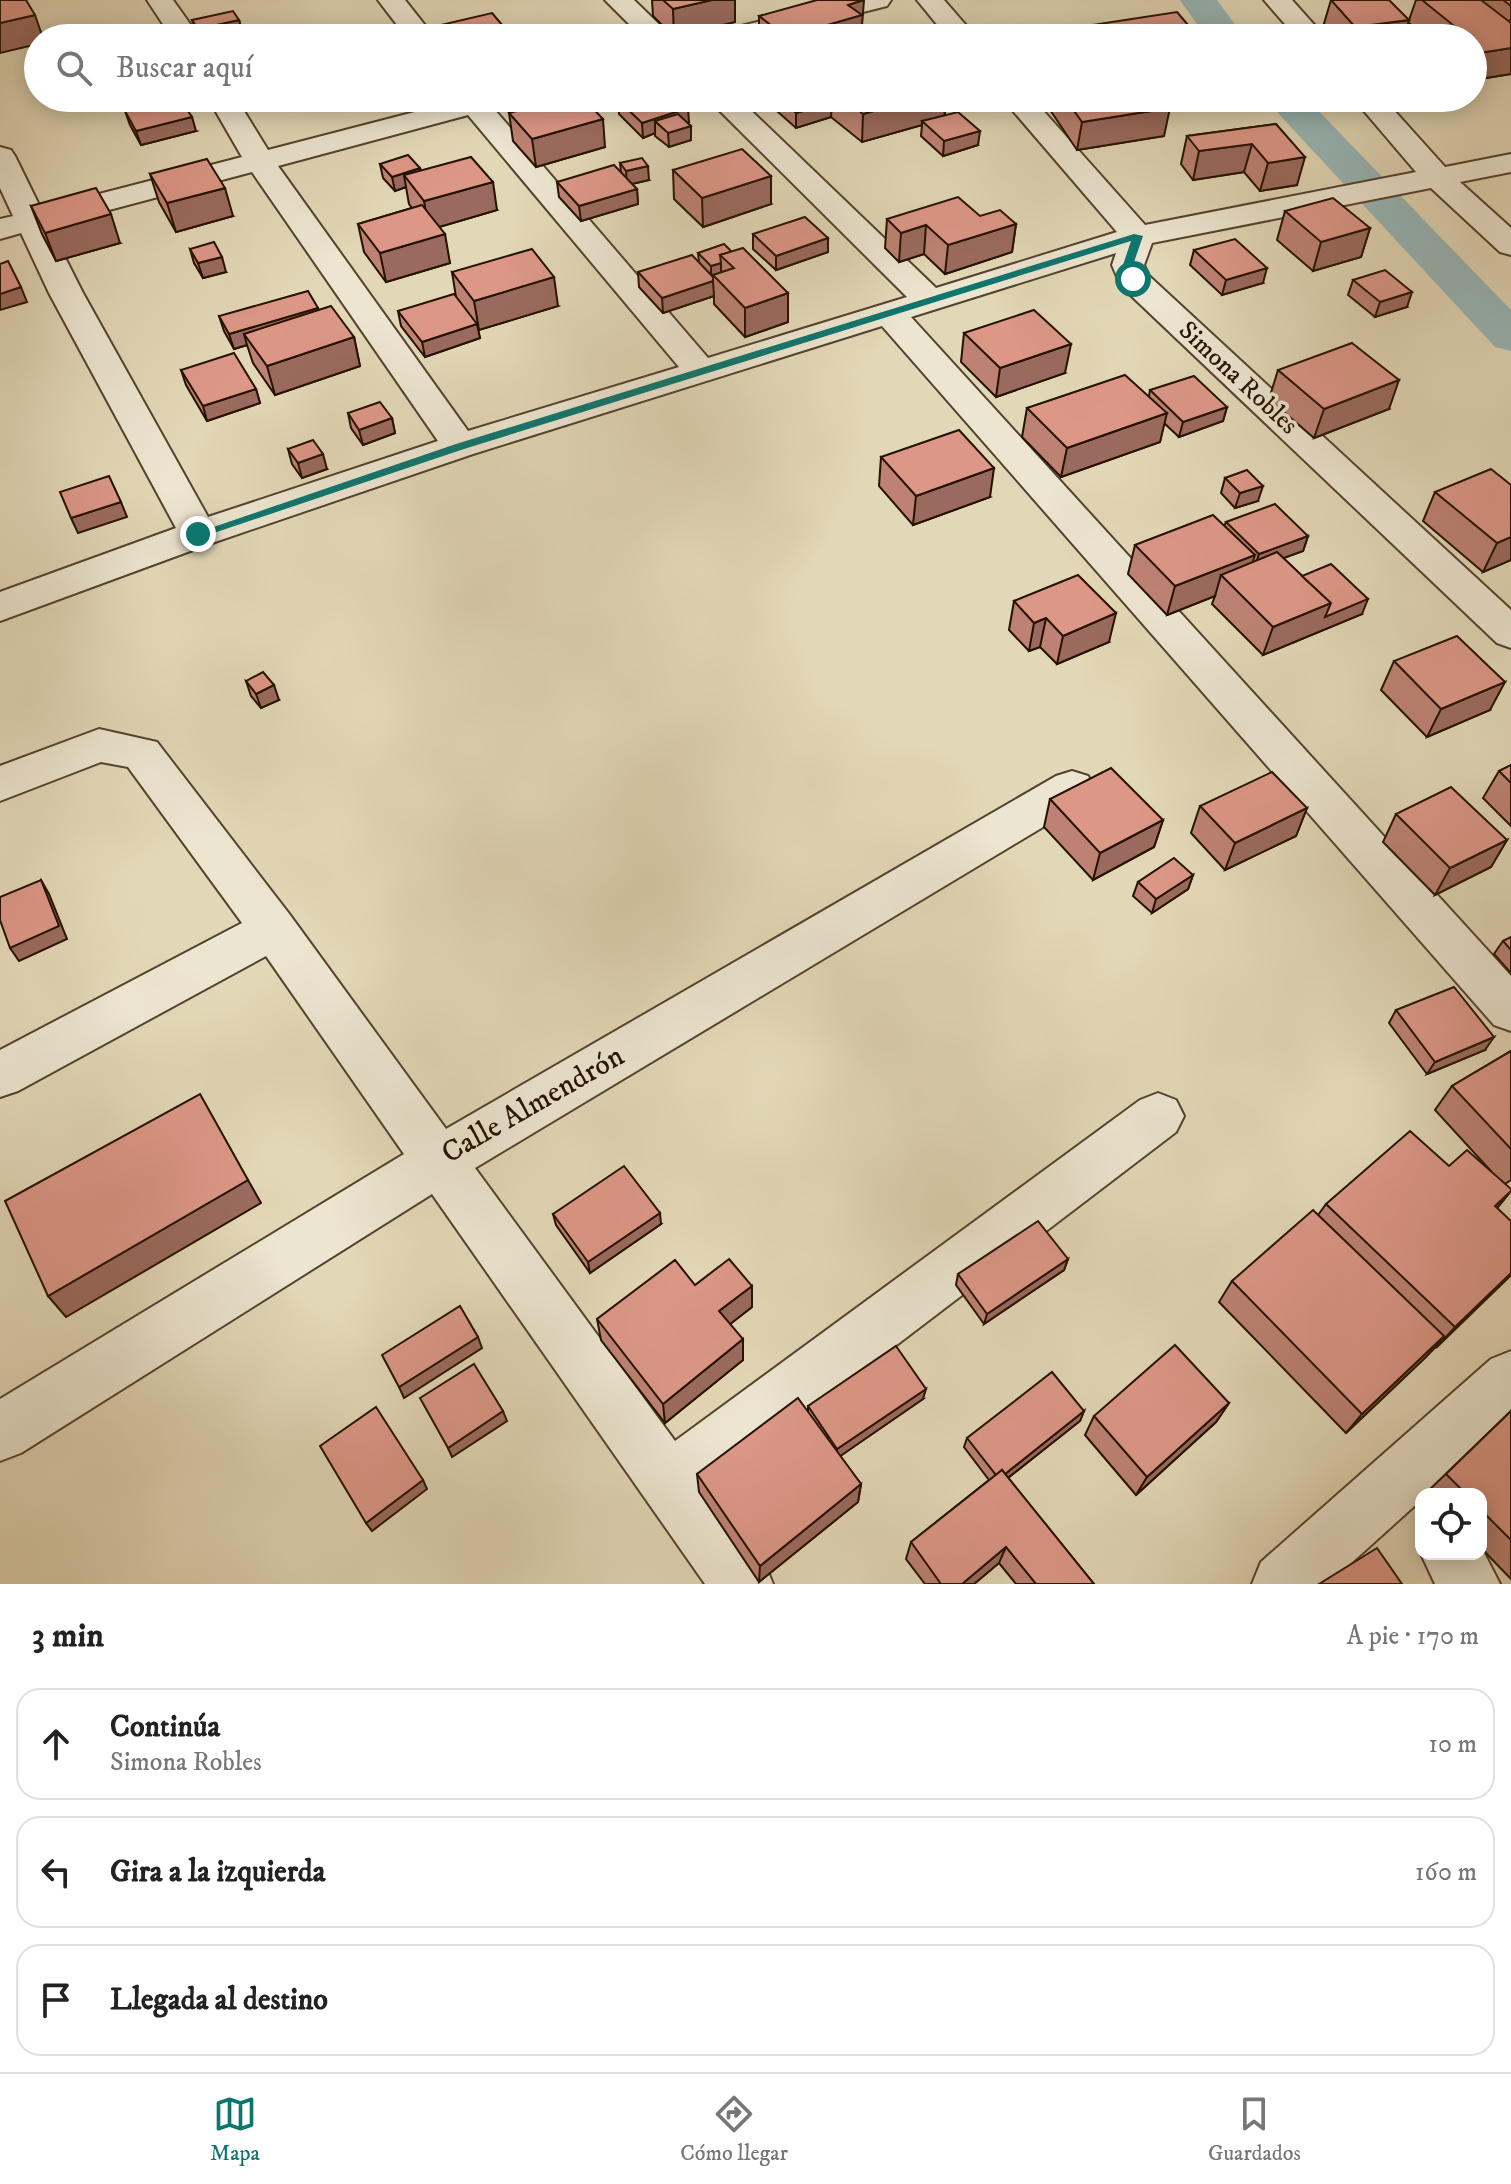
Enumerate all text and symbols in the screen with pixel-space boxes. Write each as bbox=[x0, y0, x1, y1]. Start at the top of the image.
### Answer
search box bbox=[24, 24, 1487, 112]
icon: search bbox=[52, 46, 96, 90]
text: Buscar aquí bbox=[116, 50, 253, 87]
route start bbox=[1115, 261, 1151, 297]
street label: Simona Robles bbox=[1171, 314, 1305, 442]
route end bbox=[180, 516, 216, 552]
street label: Calle Almendrón bbox=[435, 1038, 631, 1172]
map controls bbox=[1415, 1488, 1487, 1560]
button: locate bbox=[1415, 1488, 1487, 1560]
text: 3 min bbox=[32, 1615, 104, 1657]
text: A pie · 170 m bbox=[1347, 1620, 1479, 1653]
text: Continúa bbox=[110, 1709, 220, 1746]
icon: ahead bbox=[34, 1722, 78, 1766]
text: 10 m bbox=[1428, 1728, 1477, 1761]
text: Simona Robles bbox=[110, 1746, 262, 1779]
icon: left bbox=[34, 1850, 78, 1894]
text: Gira a la izquierda bbox=[110, 1854, 325, 1891]
text: 160 m bbox=[1415, 1856, 1477, 1889]
icon: arrive bbox=[34, 1978, 78, 2022]
text: Llegada al destino bbox=[110, 1982, 328, 2019]
tab: Mapa bbox=[210, 2092, 260, 2167]
tab: Cómo llegar bbox=[680, 2092, 788, 2167]
tab: Guardados bbox=[1208, 2092, 1301, 2167]

